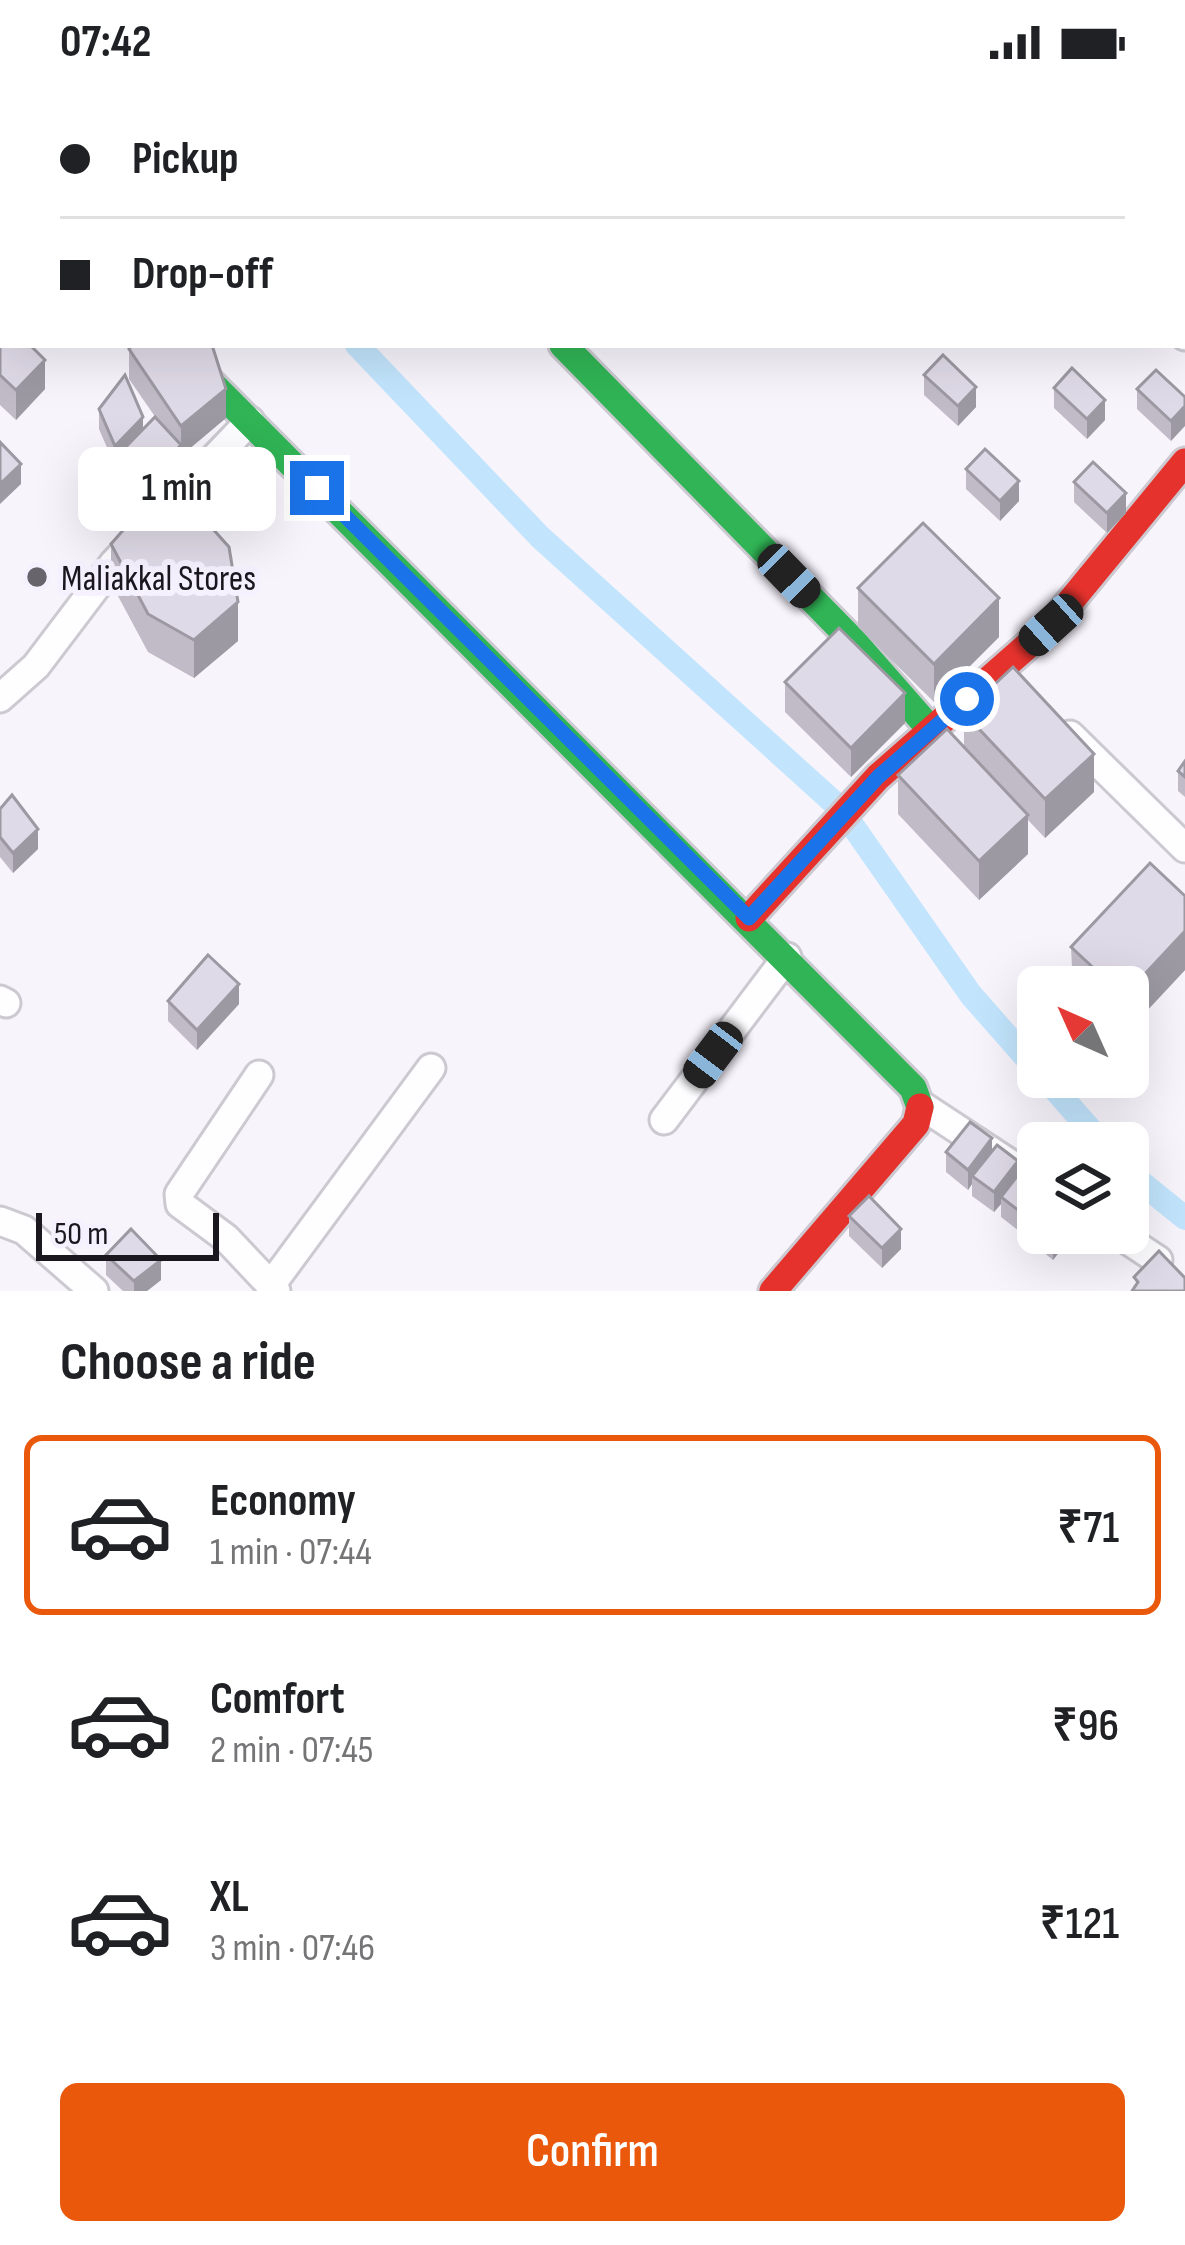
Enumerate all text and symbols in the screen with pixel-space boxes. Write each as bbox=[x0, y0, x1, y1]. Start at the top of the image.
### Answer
text: 07:42 bbox=[60, 15, 152, 70]
text: Pickup bbox=[132, 132, 239, 187]
text: Drop-off bbox=[132, 247, 273, 302]
callout: 1 min bbox=[77, 446, 275, 530]
route end bbox=[290, 461, 344, 515]
text: 1 min bbox=[142, 465, 212, 512]
car bbox=[751, 538, 827, 614]
place label: Maliakkal Stores bbox=[61, 558, 256, 601]
marker: Maliakkal Stores bbox=[24, 564, 50, 590]
car bbox=[1012, 588, 1090, 662]
route start bbox=[940, 672, 994, 726]
north arrow bbox=[1017, 966, 1149, 1098]
map controls bbox=[1017, 966, 1149, 1254]
car bbox=[677, 1015, 749, 1095]
button: layers bbox=[1017, 1122, 1149, 1254]
scale bar bbox=[36, 1207, 219, 1260]
text: 50 m bbox=[54, 1214, 108, 1254]
text: Choose a ride bbox=[60, 1330, 316, 1395]
icon: car bbox=[66, 1471, 174, 1579]
text: Economy bbox=[210, 1474, 356, 1529]
text: ₹71 bbox=[1057, 1501, 1119, 1556]
text: 1 min · 07:44 bbox=[210, 1529, 372, 1576]
icon: car bbox=[66, 1669, 174, 1777]
text: Comfort bbox=[210, 1672, 345, 1727]
text: ₹96 bbox=[1052, 1699, 1119, 1754]
text: 2 min · 07:45 bbox=[210, 1727, 374, 1774]
icon: car bbox=[66, 1867, 174, 1975]
text: XL bbox=[210, 1870, 249, 1925]
text: ₹121 bbox=[1040, 1897, 1119, 1952]
text: 3 min · 07:46 bbox=[210, 1925, 375, 1972]
button: Confirm bbox=[60, 2083, 1125, 2221]

